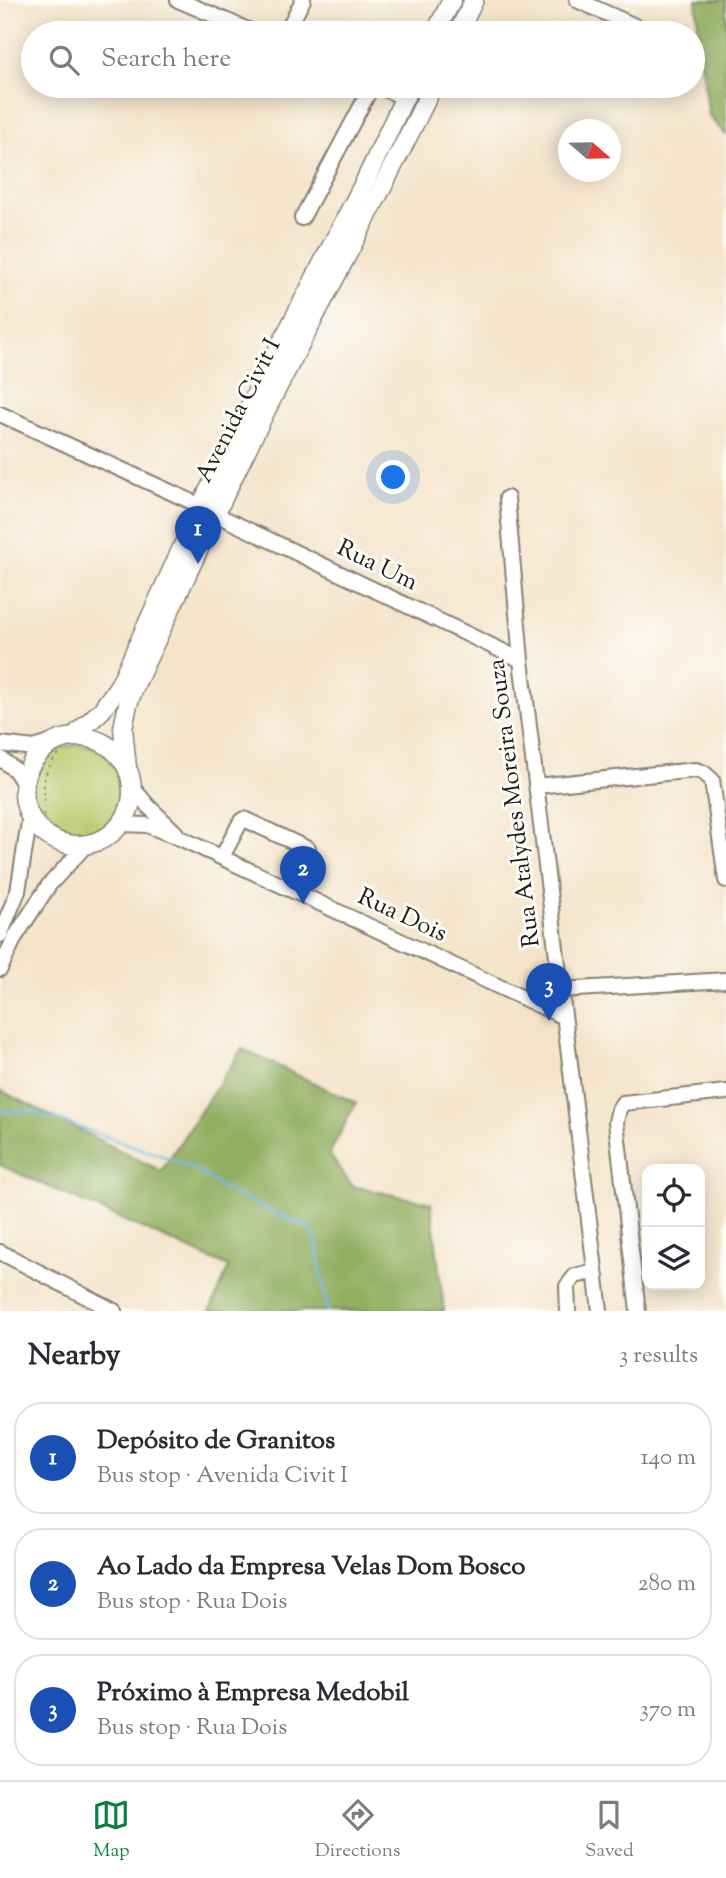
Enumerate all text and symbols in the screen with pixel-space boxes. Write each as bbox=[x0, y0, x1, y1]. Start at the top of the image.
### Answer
search box bbox=[21, 21, 705, 98]
icon: search bbox=[45, 41, 83, 79]
text: Search here bbox=[101, 41, 231, 78]
north arrow bbox=[558, 119, 621, 182]
street label: Avenida Civit I bbox=[188, 333, 290, 489]
your location bbox=[376, 460, 410, 494]
pin: 1 bbox=[175, 506, 221, 564]
street label: Rua Um bbox=[331, 532, 423, 600]
street label: Rua Atalydes Moreira Souza bbox=[480, 657, 550, 949]
pin: 2 bbox=[280, 846, 326, 904]
street label: Rua Dois bbox=[352, 881, 452, 951]
pin: 3 bbox=[526, 963, 572, 1021]
map controls bbox=[642, 1164, 705, 1290]
button: locate bbox=[642, 1164, 705, 1227]
button: layers bbox=[642, 1227, 705, 1290]
text: Nearby bbox=[28, 1335, 120, 1378]
text: 3 results bbox=[619, 1340, 698, 1373]
text: Depósito de Granitos bbox=[97, 1423, 335, 1460]
text: 1 bbox=[49, 1442, 57, 1475]
text: 140 m bbox=[641, 1442, 696, 1475]
text: Bus stop · Avenida Civit I bbox=[97, 1460, 348, 1493]
text: Ao Lado da Empresa Velas Dom Bosco bbox=[97, 1549, 525, 1586]
text: 2 bbox=[48, 1568, 58, 1601]
text: 280 m bbox=[638, 1568, 696, 1601]
text: Bus stop · Rua Dois bbox=[97, 1586, 287, 1619]
text: Próximo à Empresa Medobil bbox=[97, 1675, 409, 1712]
text: 3 bbox=[48, 1694, 58, 1727]
text: 370 m bbox=[640, 1694, 696, 1727]
text: Bus stop · Rua Dois bbox=[97, 1712, 287, 1745]
tab: Map bbox=[92, 1796, 130, 1865]
tab: Directions bbox=[315, 1796, 400, 1865]
tab: Saved bbox=[585, 1796, 634, 1865]

